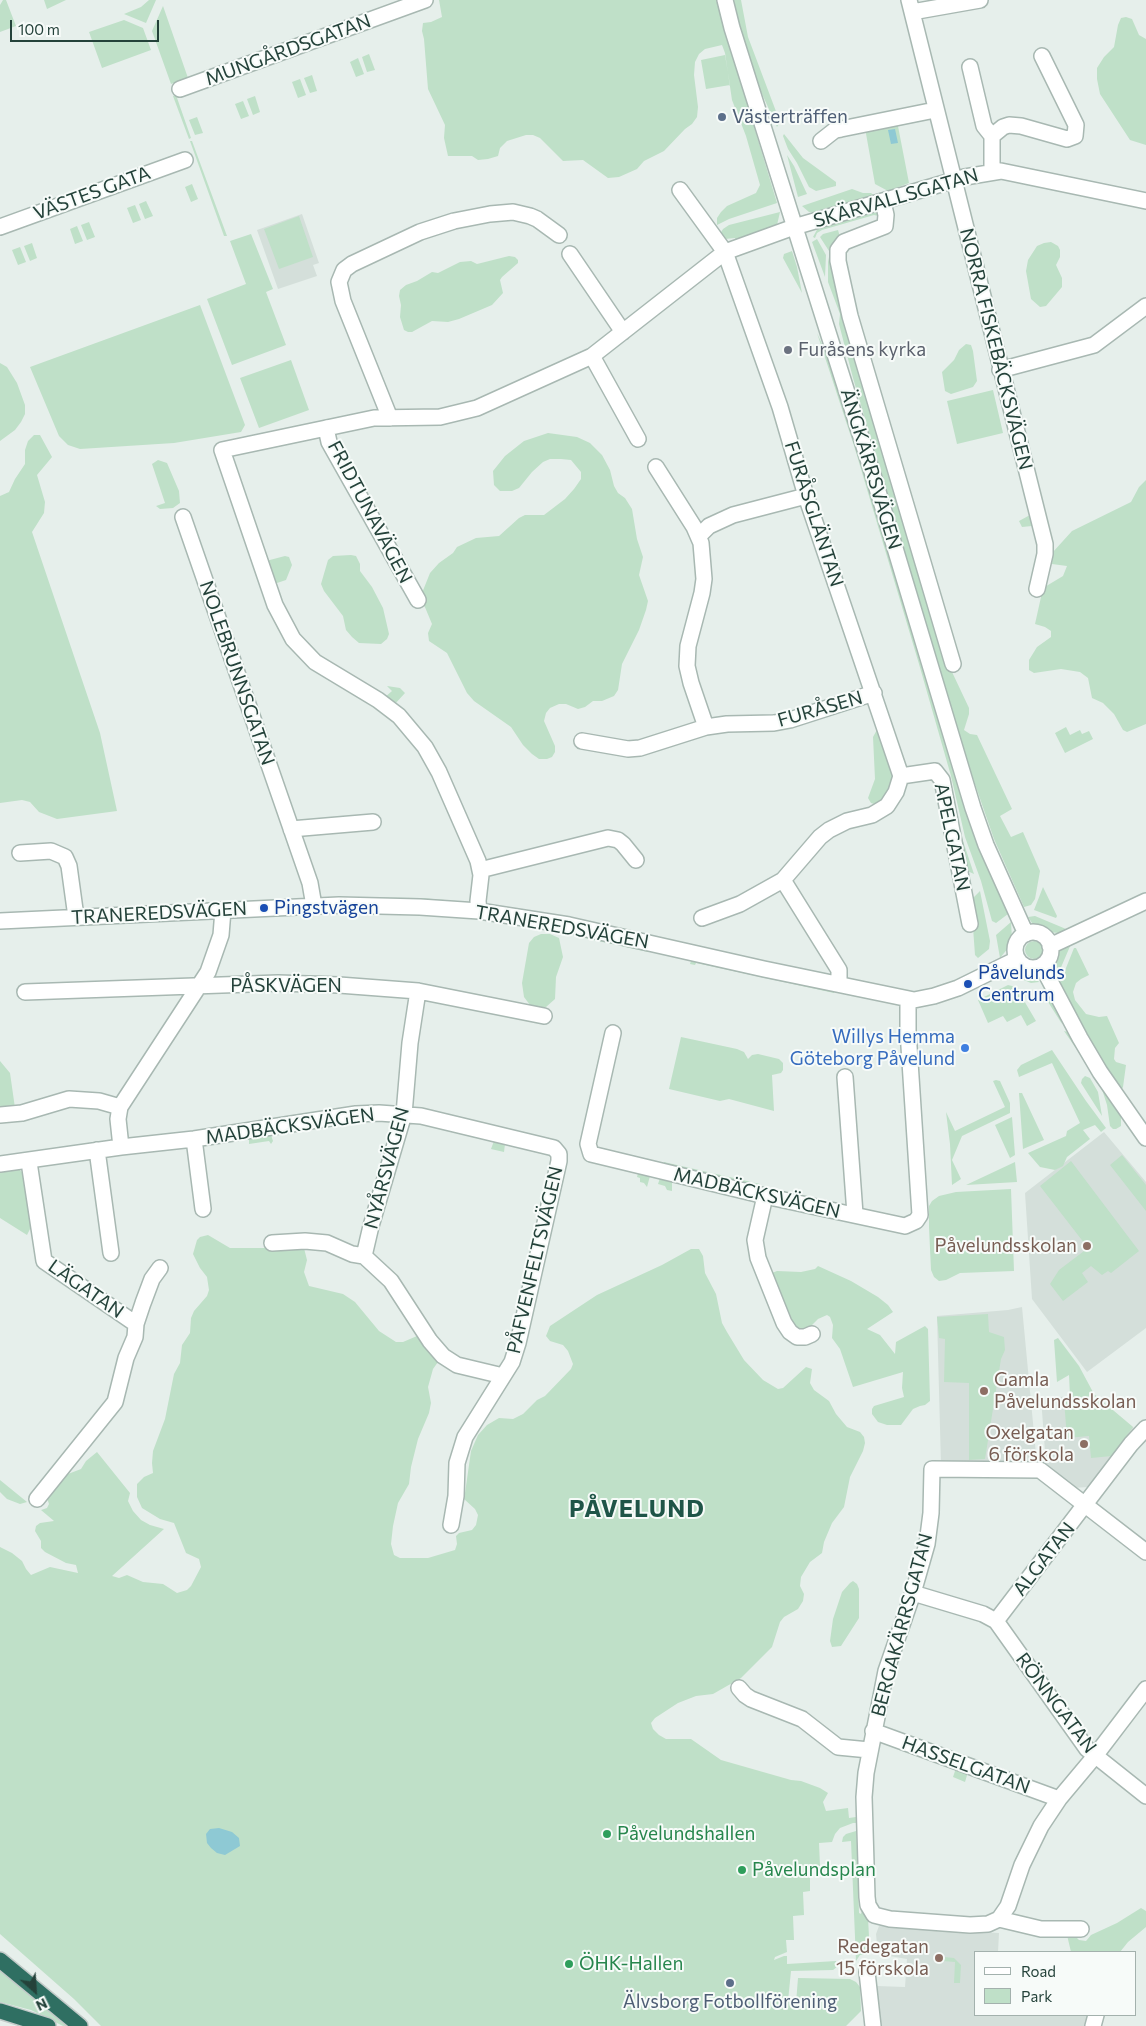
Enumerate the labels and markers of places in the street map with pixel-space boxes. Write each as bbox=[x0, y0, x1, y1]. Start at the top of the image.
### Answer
place label: Västerträffen bbox=[732, 106, 848, 128]
marker: Västerträffen bbox=[716, 111, 728, 123]
place label: Furåsens kyrka bbox=[798, 339, 926, 361]
marker: Furåsens kyrka bbox=[782, 344, 794, 356]
place label: Pingstvägen bbox=[274, 897, 379, 919]
marker: Pingstvägen bbox=[258, 902, 270, 914]
place label: Påvelunds Centrum bbox=[978, 962, 1065, 1006]
marker: Påvelunds Centrum bbox=[962, 978, 974, 990]
place label: Willys Hemma Göteborg Påvelund bbox=[790, 1026, 955, 1070]
marker: Willys Hemma Göteborg Påvelund bbox=[959, 1042, 971, 1054]
place label: Påvelundsskolan bbox=[935, 1235, 1077, 1257]
marker: Påvelundsskolan bbox=[1081, 1240, 1093, 1252]
place label: Gamla Påvelundsskolan bbox=[994, 1369, 1136, 1413]
marker: Gamla Påvelundsskolan bbox=[978, 1385, 990, 1397]
place label: Oxelgatan 6 förskola bbox=[985, 1422, 1074, 1466]
marker: Oxelgatan 6 förskola bbox=[1078, 1438, 1090, 1450]
place label: Påvelundshallen bbox=[617, 1823, 755, 1845]
marker: Påvelundshallen bbox=[601, 1828, 613, 1840]
place label: Påvelundsplan bbox=[752, 1859, 876, 1881]
marker: Påvelundsplan bbox=[736, 1864, 748, 1876]
place label: Redegatan 15 förskola bbox=[836, 1936, 929, 1980]
marker: Redegatan 15 förskola bbox=[933, 1952, 945, 1964]
place label: ÖHK-Hallen bbox=[579, 1953, 683, 1975]
marker: ÖHK-Hallen bbox=[563, 1958, 575, 1970]
marker: Älvsborg Fotbollförening bbox=[724, 1977, 736, 1989]
place label: Älvsborg Fotbollförening bbox=[623, 1991, 837, 2013]

